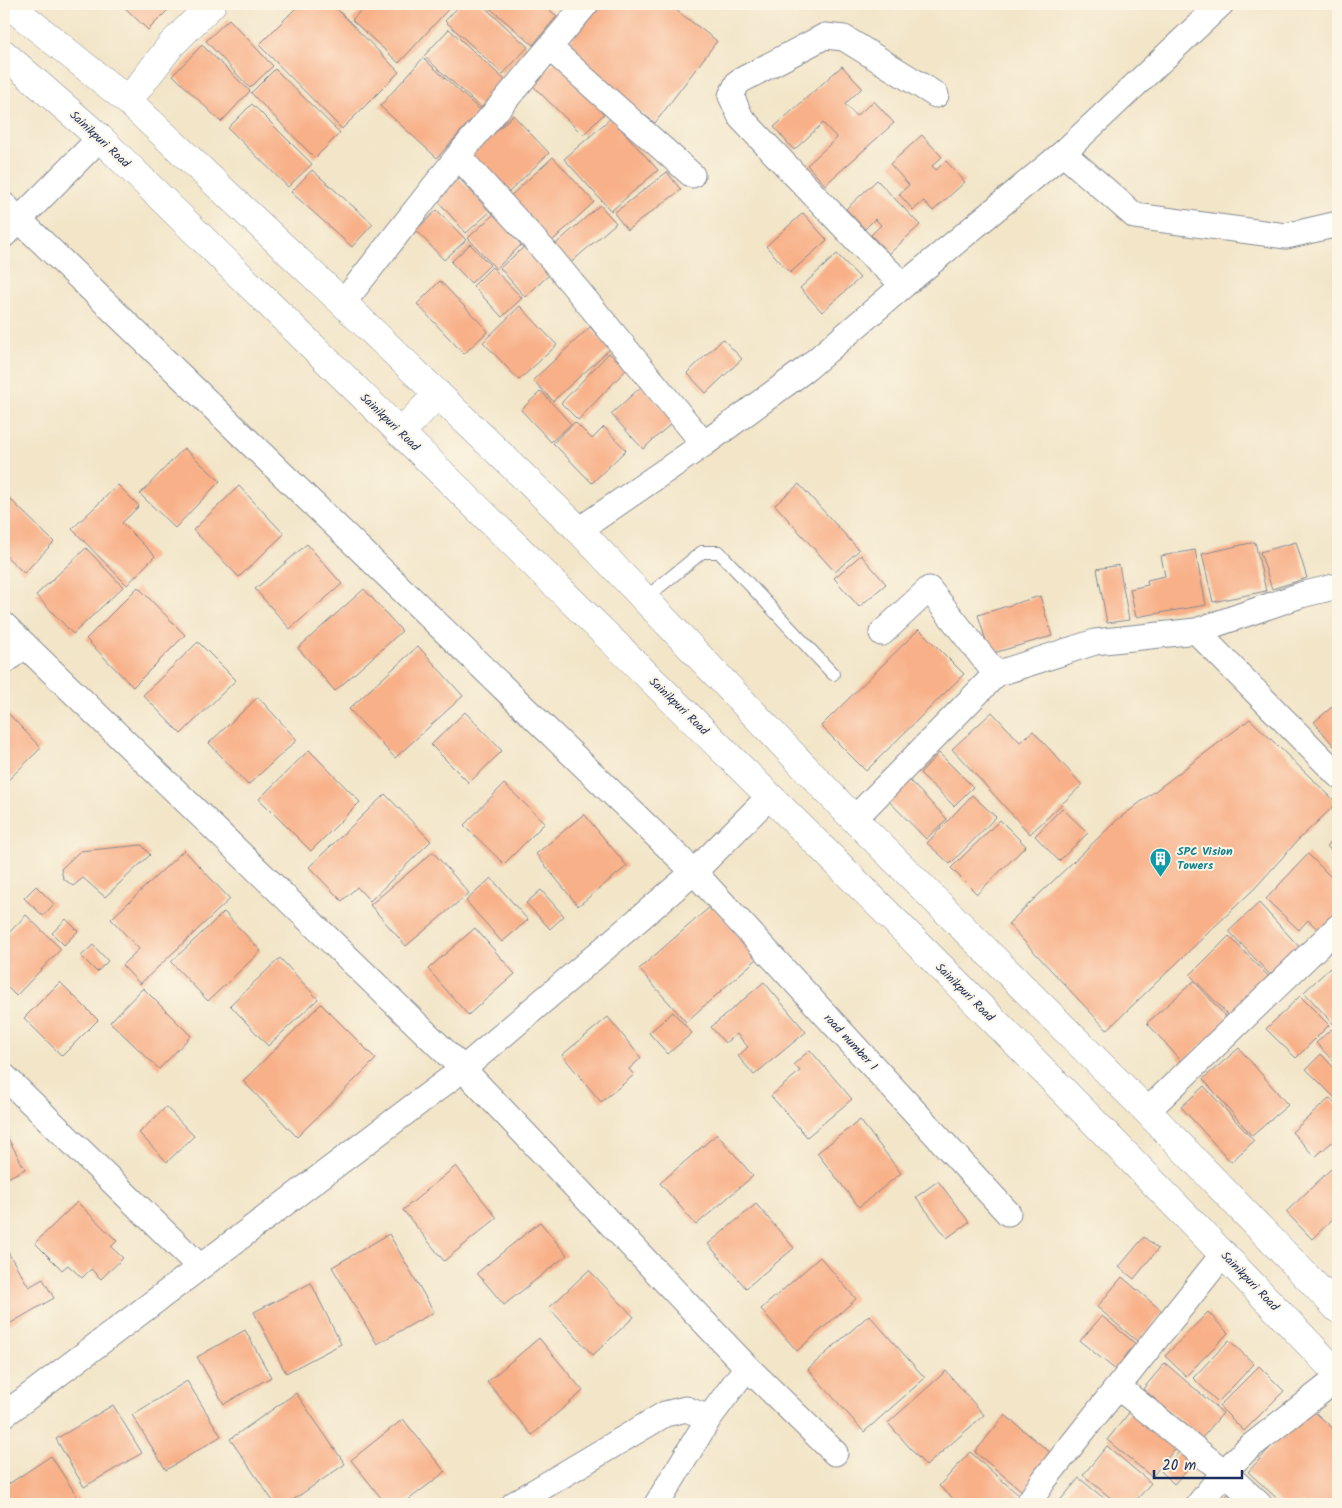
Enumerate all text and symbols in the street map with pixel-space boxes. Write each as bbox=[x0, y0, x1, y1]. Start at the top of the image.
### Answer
street label: Sainikpuri Road bbox=[65, 106, 135, 173]
street label: Sainikpuri Road bbox=[355, 389, 425, 457]
street label: Sainikpuri Road bbox=[644, 673, 714, 741]
place label: SPC Vision Towers bbox=[1177, 842, 1233, 875]
building icon: SPC Vision Towers bbox=[1149, 846, 1173, 877]
street label: Sainikpuri Road bbox=[931, 958, 999, 1027]
street label: road number 1 bbox=[819, 1010, 882, 1075]
street label: Sainikpuri Road bbox=[1216, 1247, 1284, 1316]
scale bar bbox=[1154, 1448, 1242, 1480]
text: 20 m bbox=[1162, 1454, 1196, 1478]

